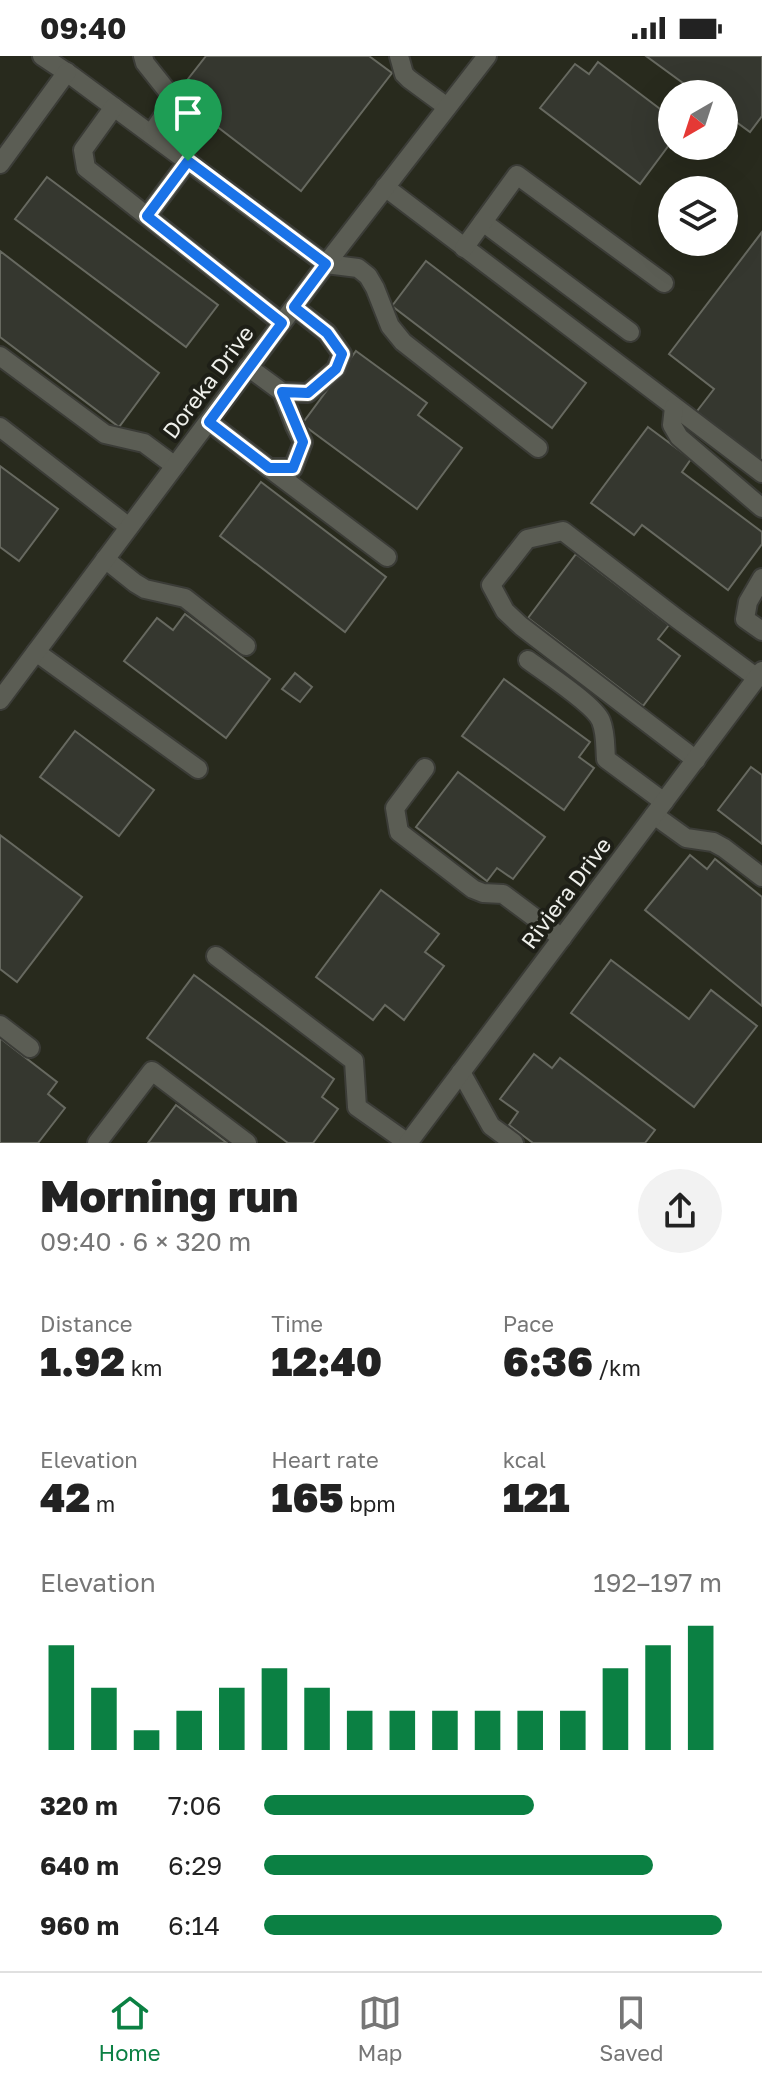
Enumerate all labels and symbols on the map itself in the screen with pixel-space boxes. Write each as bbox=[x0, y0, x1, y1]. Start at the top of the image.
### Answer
pin bbox=[154, 79, 222, 161]
north arrow bbox=[658, 80, 738, 160]
street label: Doreka Drive bbox=[156, 320, 259, 443]
street label: Riviera Drive bbox=[515, 832, 616, 954]

